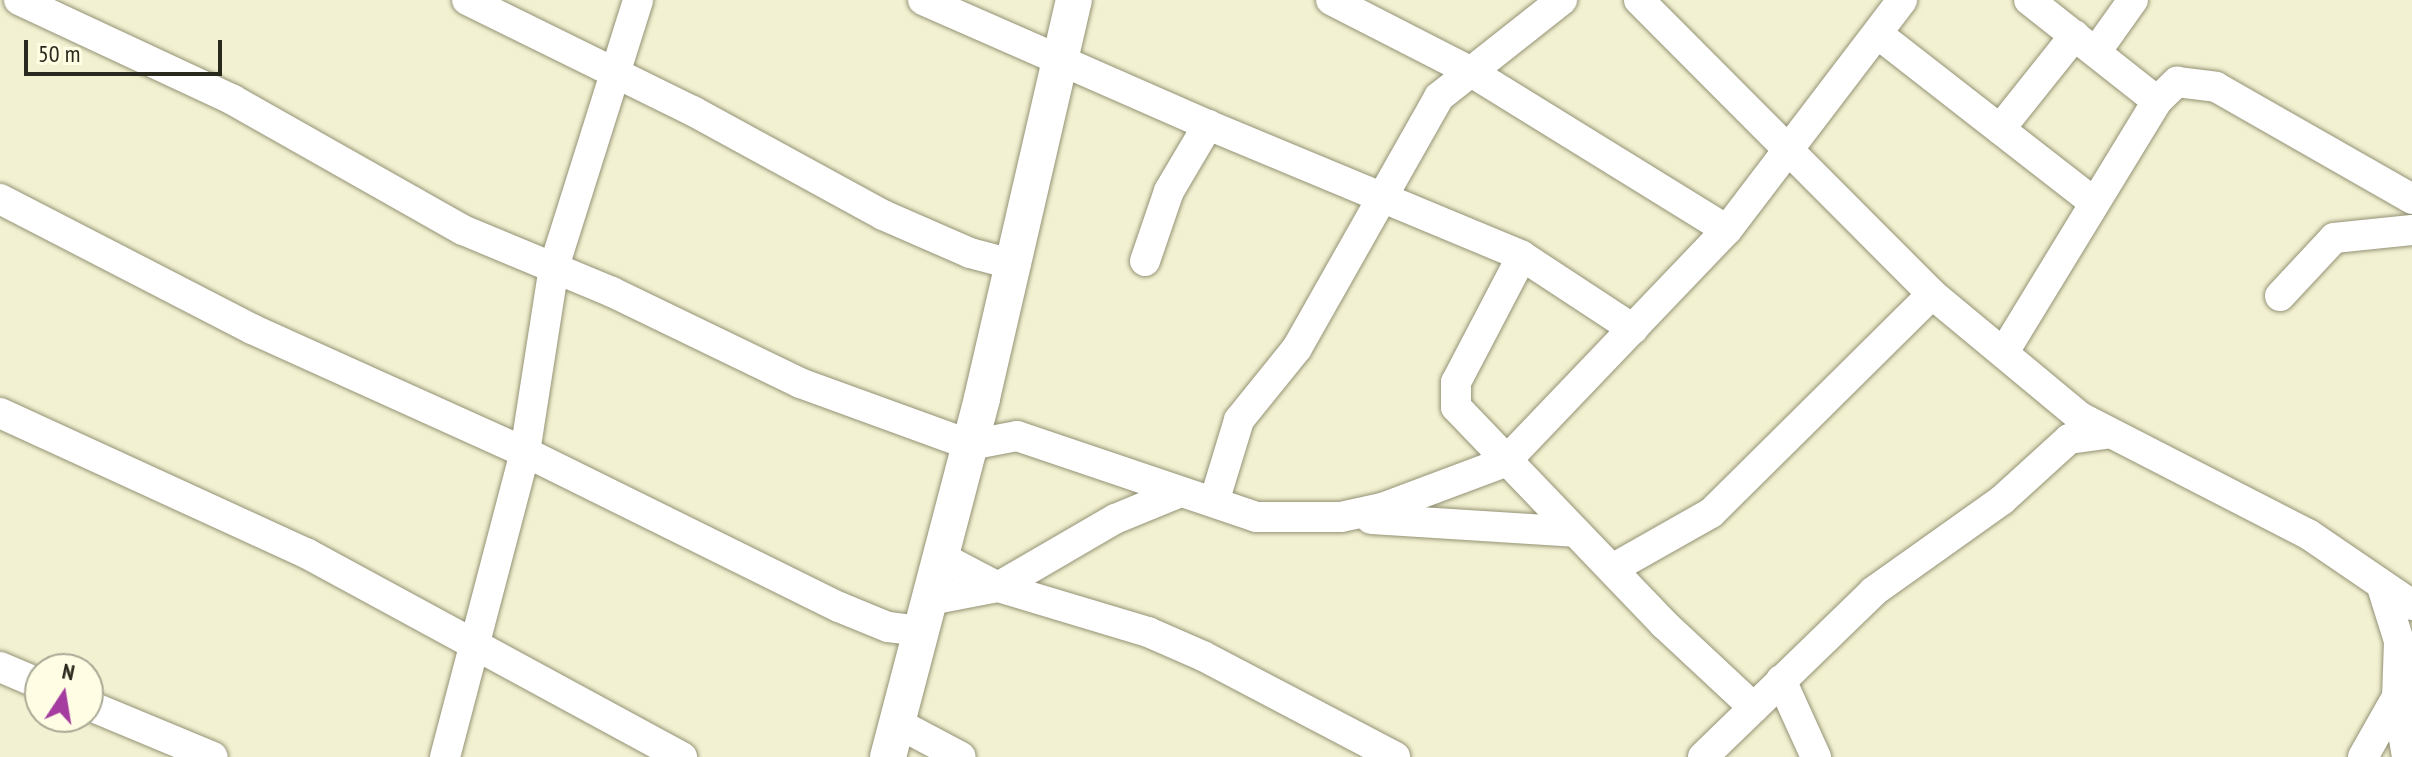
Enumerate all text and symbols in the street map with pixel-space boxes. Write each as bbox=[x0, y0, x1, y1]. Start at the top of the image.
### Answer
scale bar bbox=[28, 24, 226, 74]
text: 50 m bbox=[38, 38, 80, 69]
north arrow bbox=[24, 653, 104, 733]
text: N bbox=[60, 657, 77, 686]

